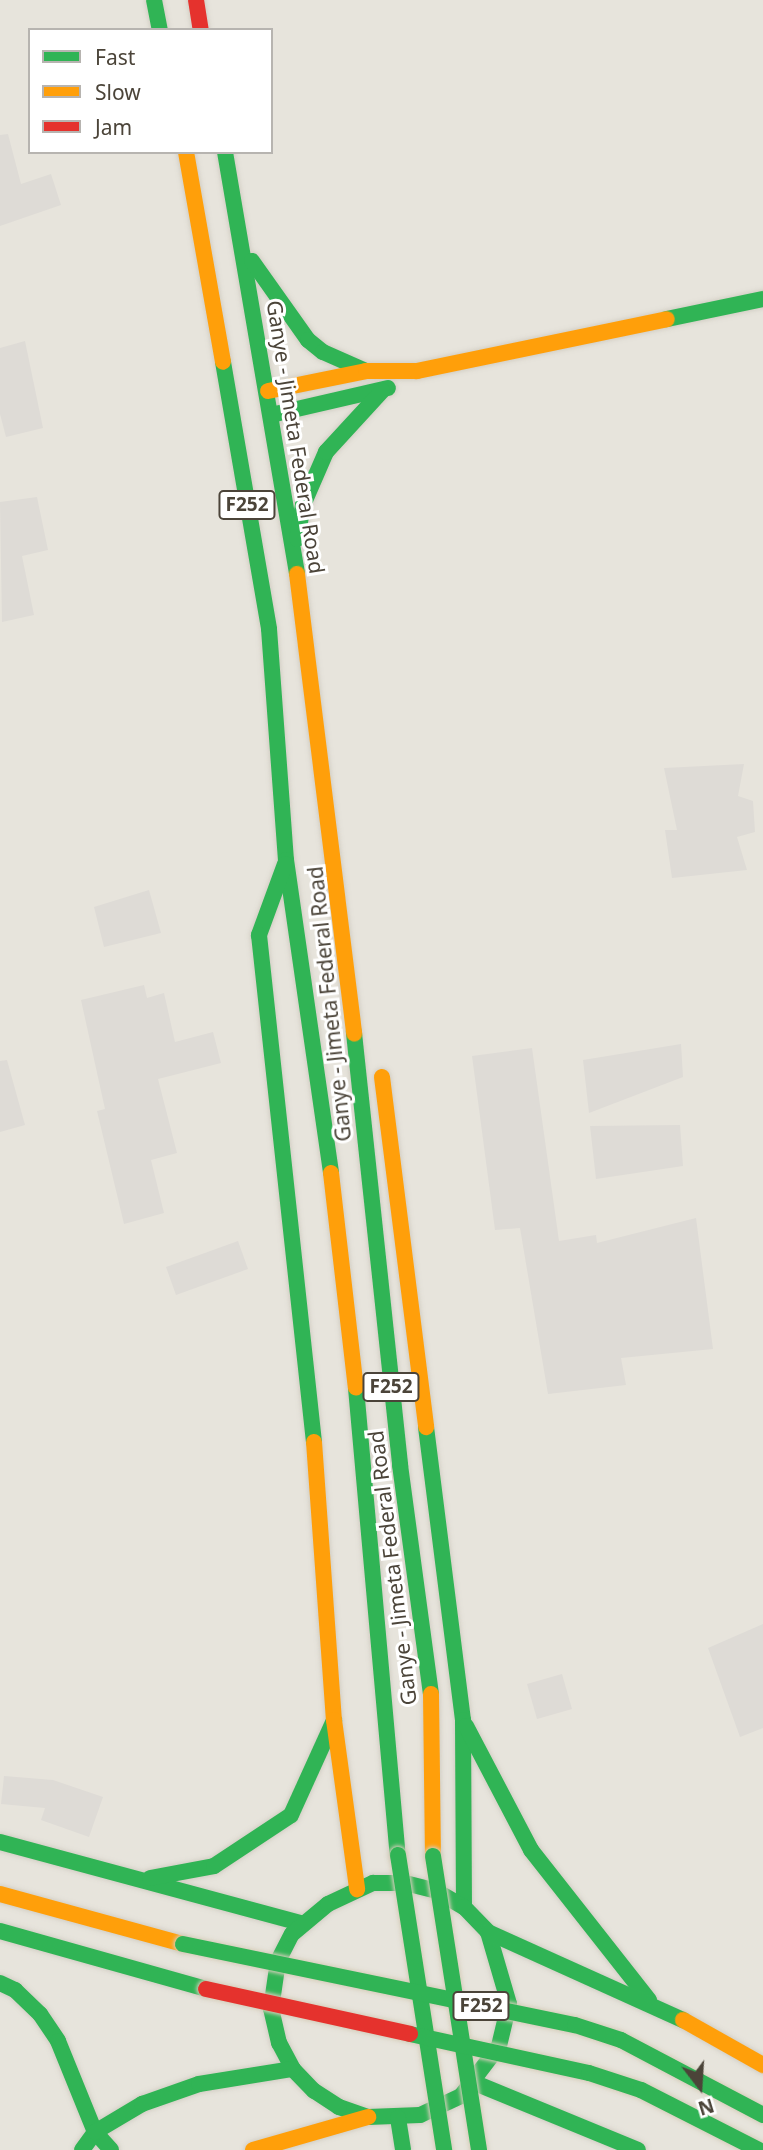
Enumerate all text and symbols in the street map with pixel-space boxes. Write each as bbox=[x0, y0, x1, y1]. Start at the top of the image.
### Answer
legend bbox=[28, 28, 273, 154]
text: Fast bbox=[95, 43, 135, 71]
text: Slow bbox=[95, 78, 141, 106]
text: Jam bbox=[95, 113, 132, 141]
street label: Ganye - Jimeta Federal Road bbox=[262, 298, 330, 576]
road number: F252 bbox=[217, 490, 277, 520]
street label: Ganye - Jimeta Federal Road bbox=[302, 865, 356, 1143]
road number: F252 bbox=[361, 1372, 421, 1402]
street label: Ganye - Jimeta Federal Road bbox=[363, 1429, 421, 1707]
road number: F252 bbox=[451, 1990, 511, 2022]
north arrow bbox=[665, 2052, 735, 2122]
text: N bbox=[695, 2092, 717, 2122]

